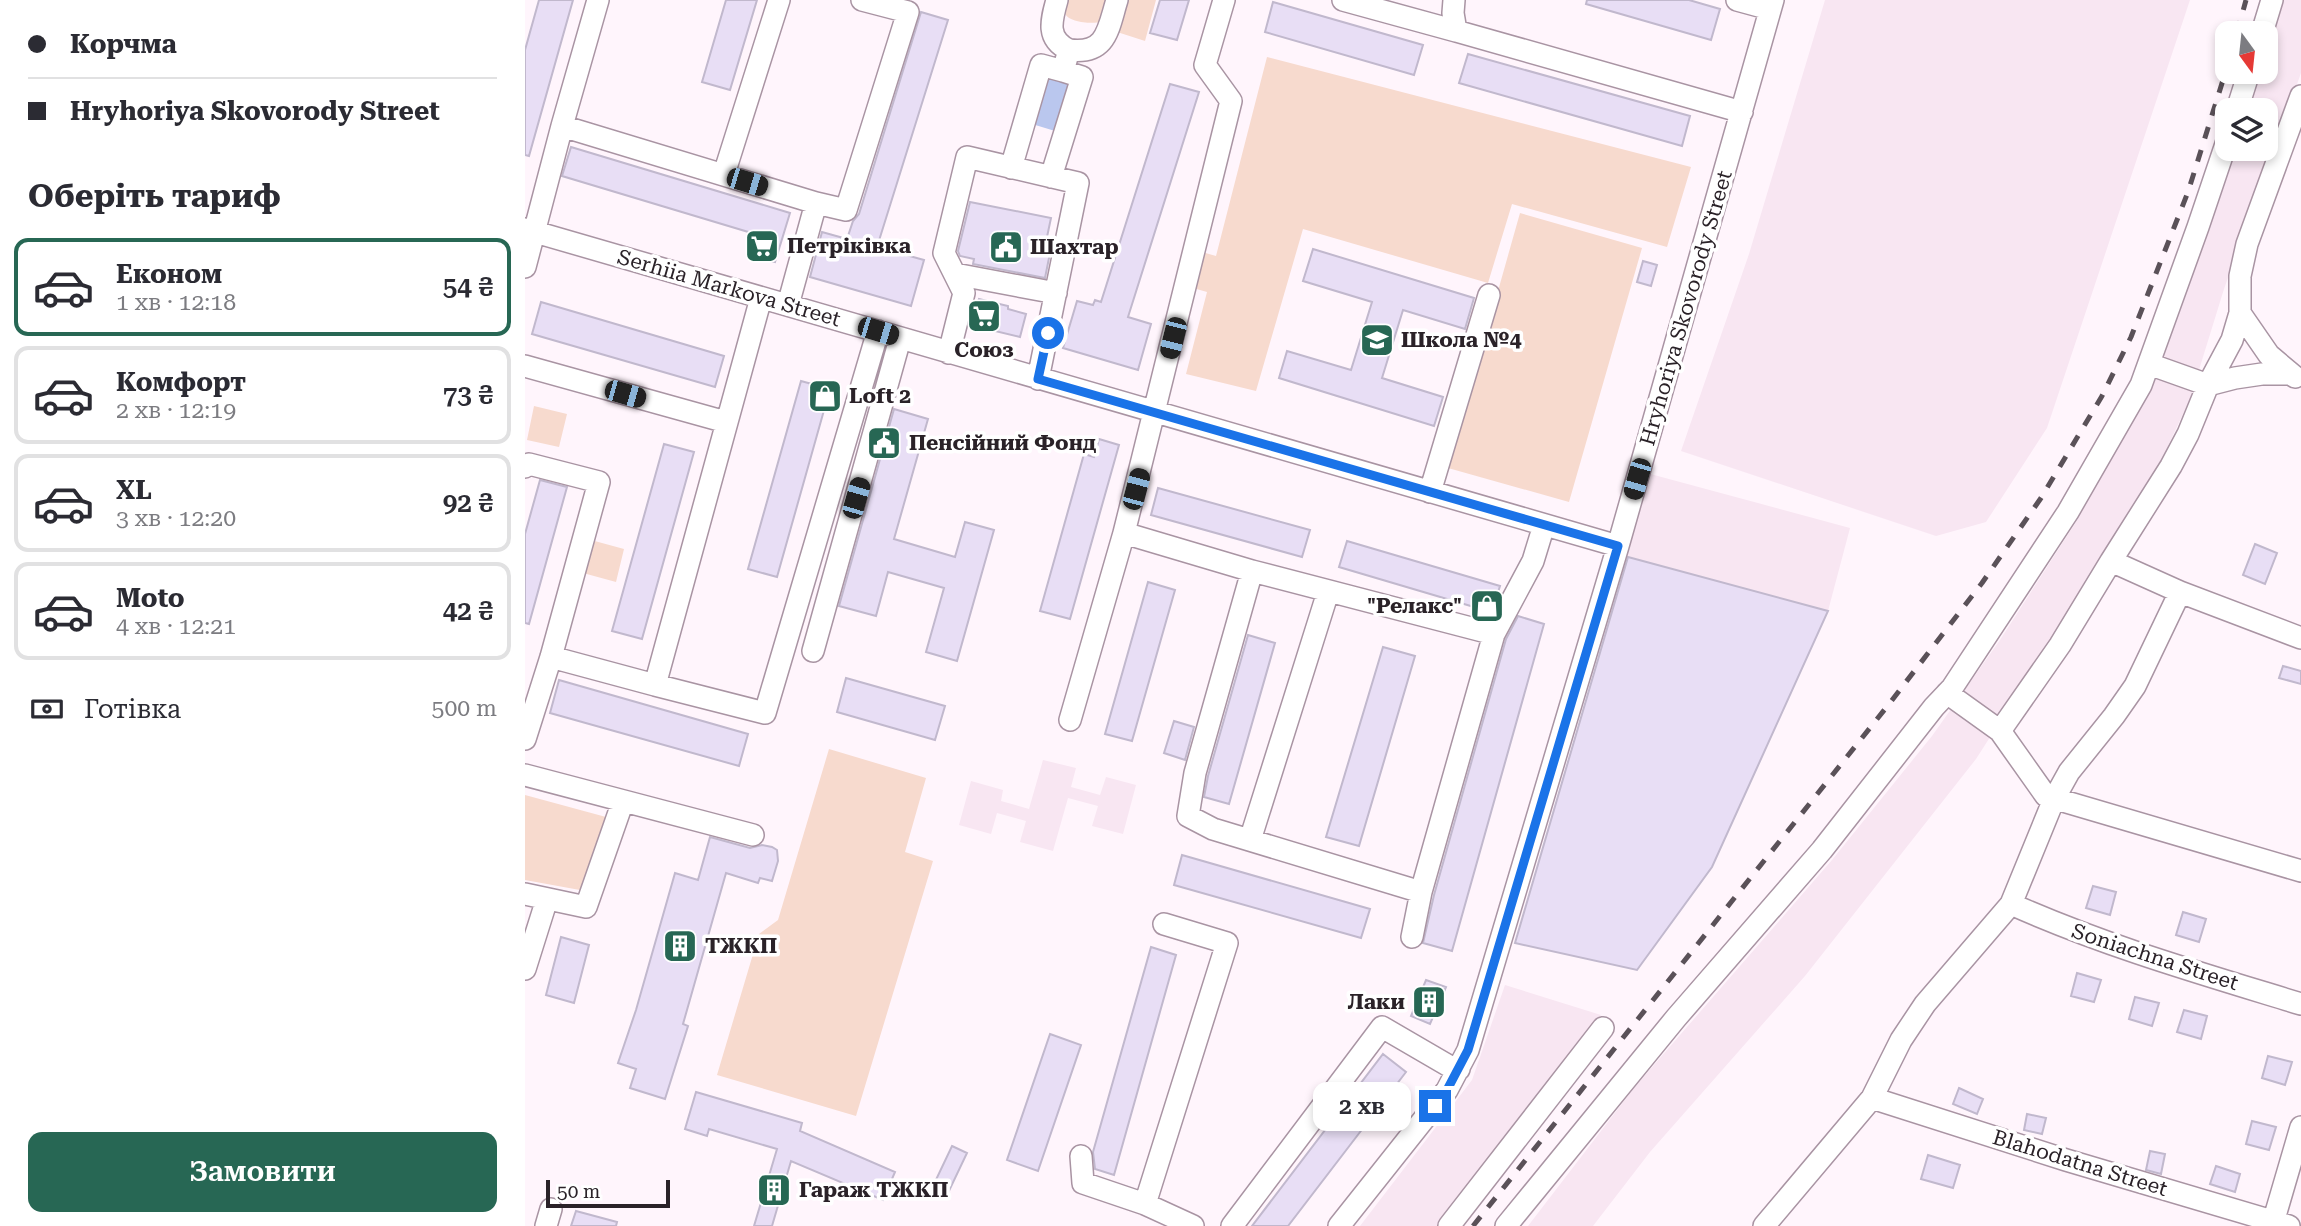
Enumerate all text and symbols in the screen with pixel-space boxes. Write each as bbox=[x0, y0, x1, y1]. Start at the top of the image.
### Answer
north arrow bbox=[2215, 21, 2279, 84]
map controls bbox=[2215, 21, 2278, 161]
text: Корчма bbox=[70, 29, 177, 59]
text: Hryhoriya Skovorody Street bbox=[70, 96, 440, 126]
button: layers bbox=[2215, 98, 2278, 161]
car bbox=[724, 166, 771, 198]
street label: Hryhoriya Skovorody Street bbox=[1635, 168, 1737, 448]
text: Оберіть тариф bbox=[28, 177, 281, 215]
supermarket icon: Петріківка bbox=[743, 227, 781, 265]
public building icon: Шахтар bbox=[987, 228, 1025, 266]
place label: Петріківка bbox=[787, 234, 912, 258]
place label: Шахтар bbox=[1030, 235, 1119, 259]
street label: Serhiia Markova Street bbox=[615, 245, 843, 331]
icon: car bbox=[32, 256, 95, 319]
text: Економ bbox=[116, 259, 222, 289]
text: 54 ₴ bbox=[443, 272, 493, 302]
text: 1 хв · 12:18 bbox=[116, 289, 236, 316]
supermarket icon: Союз bbox=[965, 297, 1003, 335]
car bbox=[855, 315, 902, 347]
car bbox=[1158, 315, 1189, 361]
route start bbox=[1032, 317, 1064, 349]
school or university icon: Школа №4 bbox=[1358, 321, 1396, 359]
place label: Школа №4 bbox=[1401, 328, 1522, 352]
place label: Союз bbox=[954, 338, 1014, 362]
icon: car bbox=[32, 364, 95, 427]
text: Комфорт bbox=[116, 367, 246, 397]
shop icon: Loft 2 bbox=[806, 377, 844, 415]
car bbox=[602, 378, 649, 410]
text: 73 ₴ bbox=[443, 380, 493, 410]
place label: Loft 2 bbox=[849, 384, 911, 408]
text: 2 хв · 12:19 bbox=[116, 397, 236, 424]
public building icon: Пенсійний Фонд bbox=[865, 424, 903, 462]
place label: Пенсійний Фонд bbox=[909, 431, 1097, 455]
car bbox=[1622, 456, 1653, 502]
car bbox=[1121, 466, 1152, 512]
icon: car bbox=[32, 472, 95, 535]
text: XL bbox=[116, 475, 152, 505]
car bbox=[841, 475, 872, 521]
text: 92 ₴ bbox=[443, 488, 493, 518]
text: 3 хв · 12:20 bbox=[116, 505, 236, 532]
icon: car bbox=[32, 580, 95, 643]
text: Moto bbox=[116, 583, 185, 613]
shop icon: "Релакс" bbox=[1468, 587, 1506, 625]
place label: "Релакс" bbox=[1367, 594, 1462, 618]
text: 42 ₴ bbox=[443, 596, 493, 626]
text: 4 хв · 12:21 bbox=[116, 613, 236, 640]
icon: cash bbox=[28, 690, 66, 728]
text: Готівка bbox=[84, 694, 181, 724]
text: 500 m bbox=[432, 695, 497, 722]
street label: Soniachna Street bbox=[2069, 919, 2241, 995]
building icon: ТЖКП bbox=[661, 927, 699, 965]
place label: ТЖКП bbox=[705, 934, 777, 958]
building icon: Лаки bbox=[1410, 983, 1448, 1021]
place label: Лаки bbox=[1348, 990, 1405, 1014]
callout: 2 хв bbox=[1313, 1082, 1411, 1130]
route end bbox=[1419, 1090, 1451, 1122]
text: 2 хв bbox=[1339, 1093, 1385, 1120]
street label: Blahodatna Street bbox=[1990, 1125, 2170, 1201]
button: Замовити bbox=[28, 1132, 497, 1212]
building icon: Гараж ТЖКП bbox=[755, 1171, 793, 1209]
scale bar bbox=[546, 1177, 670, 1209]
place label: Гараж ТЖКП bbox=[799, 1178, 949, 1202]
text: 50 m bbox=[557, 1180, 600, 1203]

